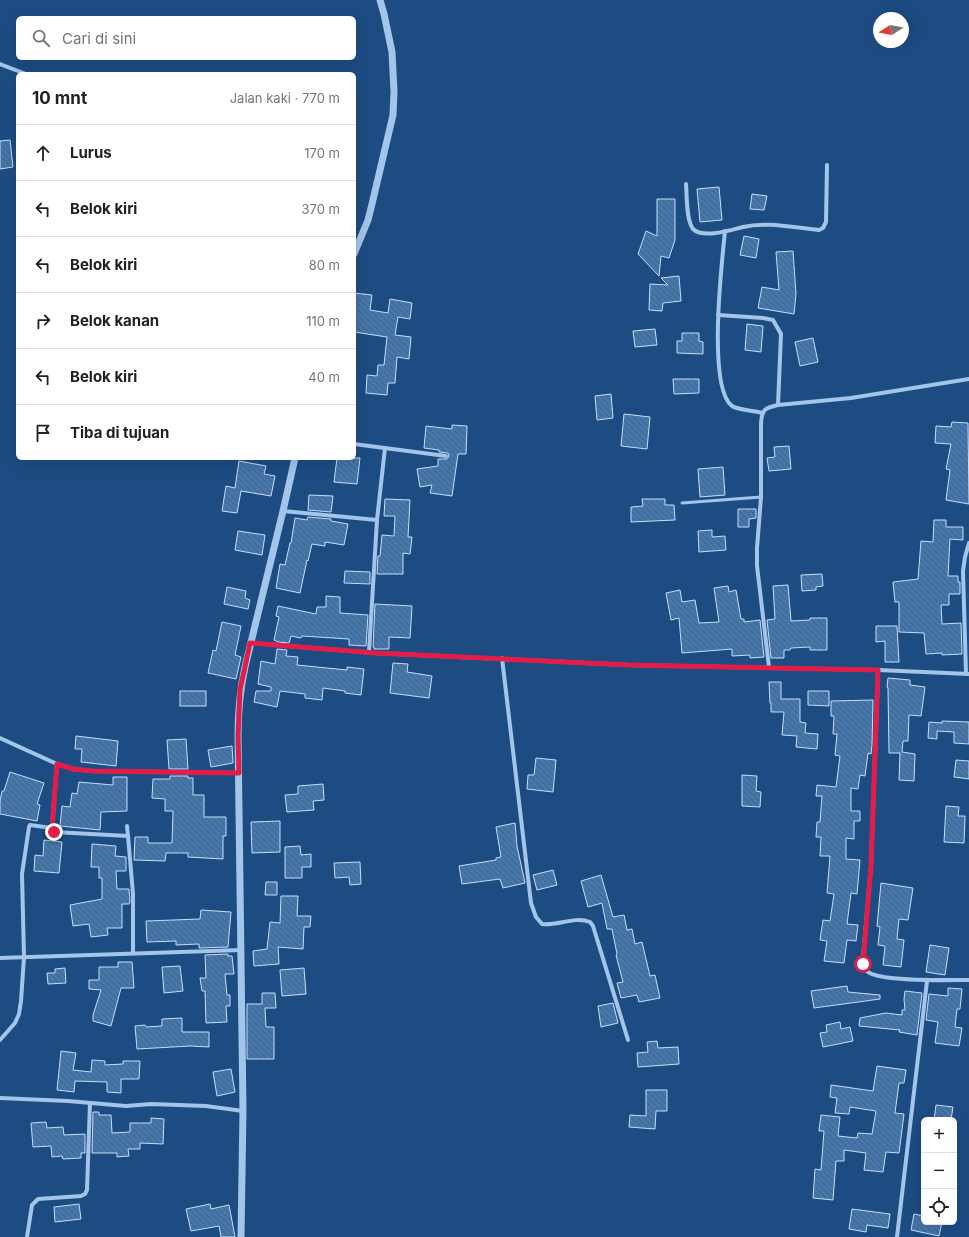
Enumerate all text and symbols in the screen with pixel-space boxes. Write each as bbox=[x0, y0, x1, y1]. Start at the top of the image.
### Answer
north arrow bbox=[873, 12, 909, 48]
search box bbox=[16, 16, 356, 60]
icon: search bbox=[30, 27, 52, 49]
text: Cari di sini bbox=[62, 29, 136, 48]
text: 10 mnt bbox=[32, 88, 87, 108]
text: Jalan kaki · 770 m bbox=[230, 90, 340, 106]
icon: ahead bbox=[32, 142, 54, 164]
text: Lurus bbox=[70, 143, 112, 162]
text: 170 m bbox=[304, 145, 340, 161]
icon: left bbox=[32, 198, 54, 220]
text: Belok kiri bbox=[70, 199, 137, 218]
text: 370 m bbox=[302, 201, 340, 217]
icon: left bbox=[32, 254, 54, 276]
text: Belok kiri bbox=[70, 255, 137, 274]
text: 80 m bbox=[309, 257, 340, 273]
icon: right bbox=[32, 310, 54, 332]
text: Belok kanan bbox=[70, 311, 159, 330]
text: 110 m bbox=[306, 313, 340, 329]
icon: left bbox=[32, 366, 54, 388]
text: Belok kiri bbox=[70, 367, 137, 386]
text: 40 m bbox=[308, 369, 340, 385]
icon: arrive bbox=[32, 422, 54, 444]
text: Tiba di tujuan bbox=[70, 423, 169, 442]
route end bbox=[45, 823, 63, 841]
route start bbox=[854, 955, 872, 973]
map controls bbox=[921, 1117, 957, 1225]
button: + bbox=[921, 1117, 957, 1153]
button: − bbox=[921, 1153, 957, 1189]
button: locate bbox=[921, 1189, 957, 1225]

